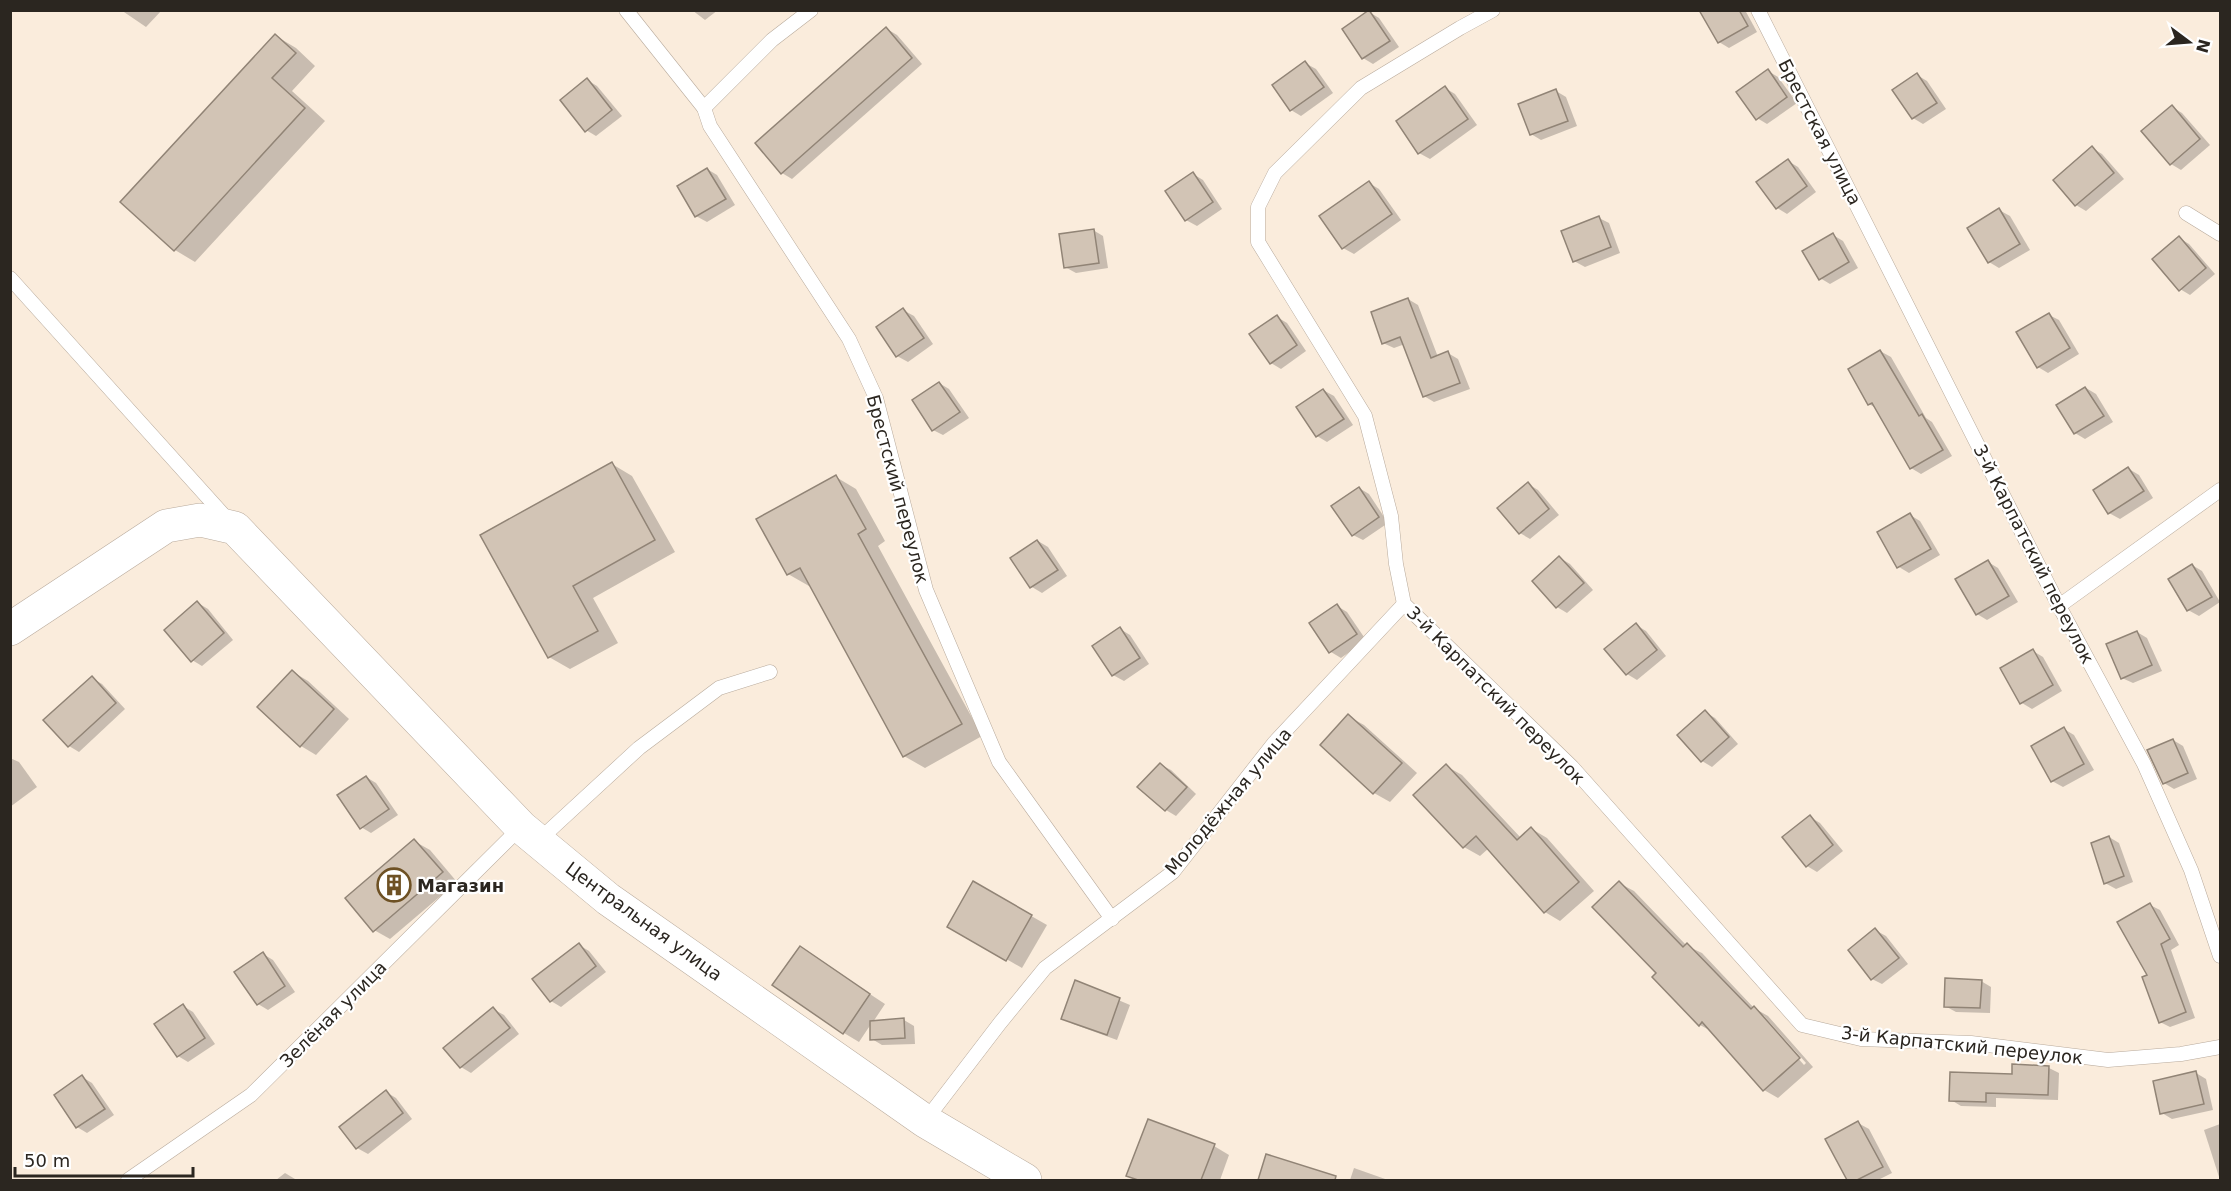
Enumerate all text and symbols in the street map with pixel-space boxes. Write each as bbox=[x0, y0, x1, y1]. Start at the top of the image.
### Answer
north arrow bbox=[2159, 12, 2219, 72]
text: N bbox=[2192, 37, 2214, 55]
street label: Брестская улица bbox=[1774, 56, 1866, 208]
street label: Брестский переулок bbox=[863, 392, 933, 586]
street label: 3-й Карпатский переулок bbox=[1969, 441, 2099, 667]
street label: 3-й Карпатский переулок bbox=[1403, 602, 1589, 788]
street label: Молодёжная улица bbox=[1160, 723, 1296, 879]
street label: Центральная улица bbox=[562, 857, 726, 985]
building icon: Магазин bbox=[376, 867, 412, 903]
place label: Магазин bbox=[417, 875, 504, 896]
street label: Зелёная улица bbox=[275, 956, 391, 1072]
street label: 3-й Карпатский переулок bbox=[1840, 1022, 2084, 1068]
scale bar bbox=[15, 1140, 194, 1178]
text: 50 m bbox=[24, 1150, 70, 1171]

